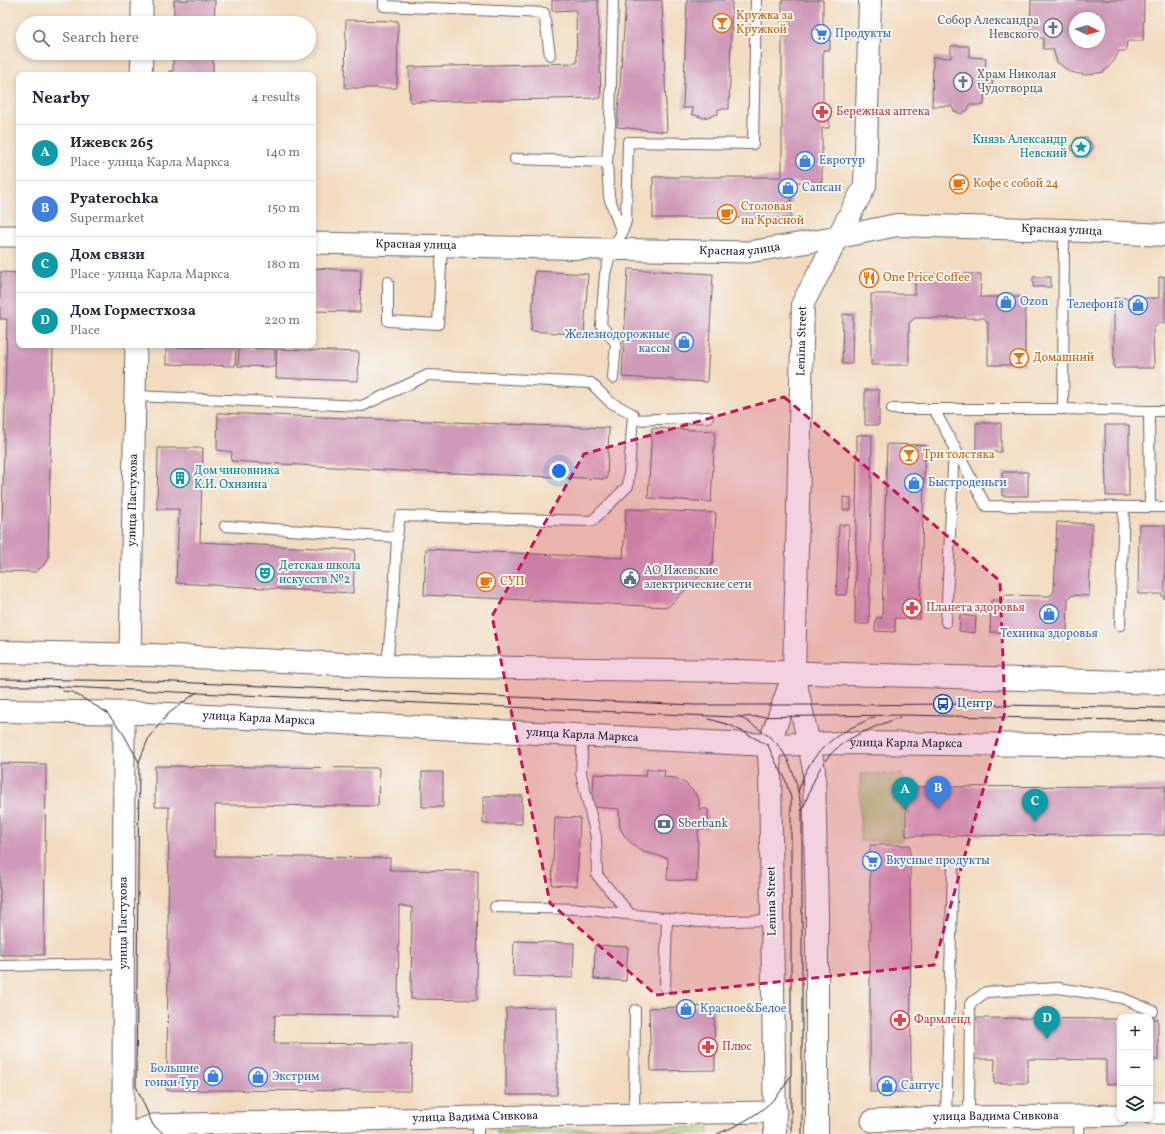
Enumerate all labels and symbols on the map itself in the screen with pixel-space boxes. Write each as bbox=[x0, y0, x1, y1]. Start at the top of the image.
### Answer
place label: Кружка за Кружкой bbox=[736, 8, 793, 38]
bar icon: Кружка за Кружкой bbox=[711, 12, 733, 34]
north arrow bbox=[1069, 12, 1105, 48]
place label: Собор Александра Невского bbox=[938, 13, 1039, 43]
church icon: Собор Александра Невского bbox=[1042, 17, 1064, 39]
supermarket icon: Продукты bbox=[810, 23, 832, 45]
place label: Продукты bbox=[835, 26, 892, 42]
place label: Храм Николая Чудотворца bbox=[977, 67, 1056, 97]
church icon: Храм Николая Чудотворца bbox=[952, 71, 974, 93]
pharmacy icon: Бережная аптека bbox=[811, 101, 833, 123]
place label: Бережная аптека bbox=[836, 104, 930, 120]
place label: Князь Александр Невский bbox=[972, 132, 1067, 162]
place icon: Князь Александр Невский bbox=[1070, 136, 1092, 158]
shop icon: Евротур bbox=[794, 150, 816, 172]
place label: Евротур bbox=[819, 153, 865, 169]
cafe icon: Кофе с собой 24 bbox=[948, 173, 970, 195]
place label: Кофе с собой 24 bbox=[973, 176, 1059, 192]
shop icon: Сапсан bbox=[777, 177, 799, 199]
place label: Сапсан bbox=[802, 180, 841, 196]
place label: Столовая на Красной bbox=[741, 199, 804, 229]
cafe icon: Столовая на Красной bbox=[716, 203, 738, 225]
street label: Красная улица bbox=[1021, 221, 1103, 240]
street label: Красная улица bbox=[375, 236, 457, 254]
street label: Красная улица bbox=[699, 239, 782, 260]
restaurant icon: One Price Coffee bbox=[858, 267, 880, 289]
place label: One Price Coffee bbox=[883, 270, 970, 286]
shop icon: Ozon bbox=[995, 291, 1017, 313]
place label: Ozon bbox=[1020, 294, 1048, 310]
shop icon: Телефон18 bbox=[1127, 294, 1149, 316]
place label: Телефон18 bbox=[1067, 297, 1124, 313]
street label: Lenina Street bbox=[793, 306, 811, 376]
place label: Железнодорожные кассы bbox=[565, 327, 671, 357]
shop icon: Железнодорожные кассы bbox=[673, 331, 695, 353]
bar icon: Домашний bbox=[1008, 347, 1030, 369]
place label: Домашний bbox=[1033, 350, 1094, 366]
bar icon: Три толстяка bbox=[898, 444, 920, 466]
place label: Три толстяка bbox=[923, 447, 995, 463]
street label: улица Пастухова bbox=[124, 453, 142, 547]
your location bbox=[549, 461, 569, 481]
place label: Дом чиновника К.И. Охизина bbox=[194, 463, 280, 493]
building icon: Дом чиновника К.И. Охизина bbox=[169, 467, 191, 489]
shop icon: Быстроденьги bbox=[903, 472, 925, 494]
place label: Быстроденьги bbox=[928, 475, 1007, 491]
place label: Детская школа искусств №2 bbox=[279, 558, 361, 588]
theatre icon: Детская школа искусств №2 bbox=[254, 562, 276, 584]
place label: АО Ижевские электрические сети bbox=[644, 563, 752, 593]
public building icon: АО Ижевские электрические сети bbox=[619, 567, 641, 589]
cafe icon: СУП bbox=[475, 571, 497, 593]
place label: СУП bbox=[500, 574, 525, 590]
pharmacy icon: Планета здоровья bbox=[901, 597, 923, 619]
place label: Планета здоровья bbox=[926, 600, 1025, 616]
shop icon: Техника здоровья bbox=[1038, 603, 1060, 625]
place label: Техника здоровья bbox=[1000, 626, 1098, 642]
bus stop icon: Центр bbox=[932, 693, 954, 715]
place label: Центр bbox=[957, 696, 992, 712]
street label: улица Карла Маркса bbox=[202, 708, 316, 730]
street label: улица Карла Маркса bbox=[526, 725, 639, 746]
street label: улица Карла Маркса bbox=[850, 735, 963, 752]
pin: B bbox=[925, 776, 951, 809]
pin: A bbox=[892, 777, 918, 810]
pin: C bbox=[1022, 789, 1048, 822]
bank icon: Sberbank bbox=[653, 813, 675, 835]
place label: Sberbank bbox=[678, 816, 729, 832]
supermarket icon: Вкусные продукты bbox=[861, 850, 883, 872]
place label: Вкусные продукты bbox=[886, 853, 990, 869]
street label: Lenina Street bbox=[763, 866, 781, 936]
street label: улица Пастухова bbox=[115, 876, 132, 970]
shop icon: Красное&Белое bbox=[675, 998, 697, 1020]
place label: Красное&Белое bbox=[700, 1001, 787, 1017]
pin: D bbox=[1034, 1006, 1060, 1039]
pharmacy icon: Фармленд bbox=[889, 1009, 911, 1031]
place label: Фармленд bbox=[914, 1012, 971, 1028]
pharmacy icon: Плюс bbox=[697, 1036, 719, 1058]
place label: Плюс bbox=[722, 1039, 752, 1055]
place label: Большие гонки Тур bbox=[145, 1061, 199, 1091]
shop icon: Большие гонки Тур bbox=[202, 1065, 224, 1087]
shop icon: Экстрим bbox=[247, 1066, 269, 1088]
place label: Экстрим bbox=[272, 1069, 319, 1085]
shop icon: Сантус bbox=[876, 1075, 898, 1097]
place label: Сантус bbox=[901, 1078, 940, 1094]
street label: улица Вадима Сивкова bbox=[412, 1108, 538, 1127]
street label: улица Вадима Сивкова bbox=[932, 1108, 1059, 1126]

